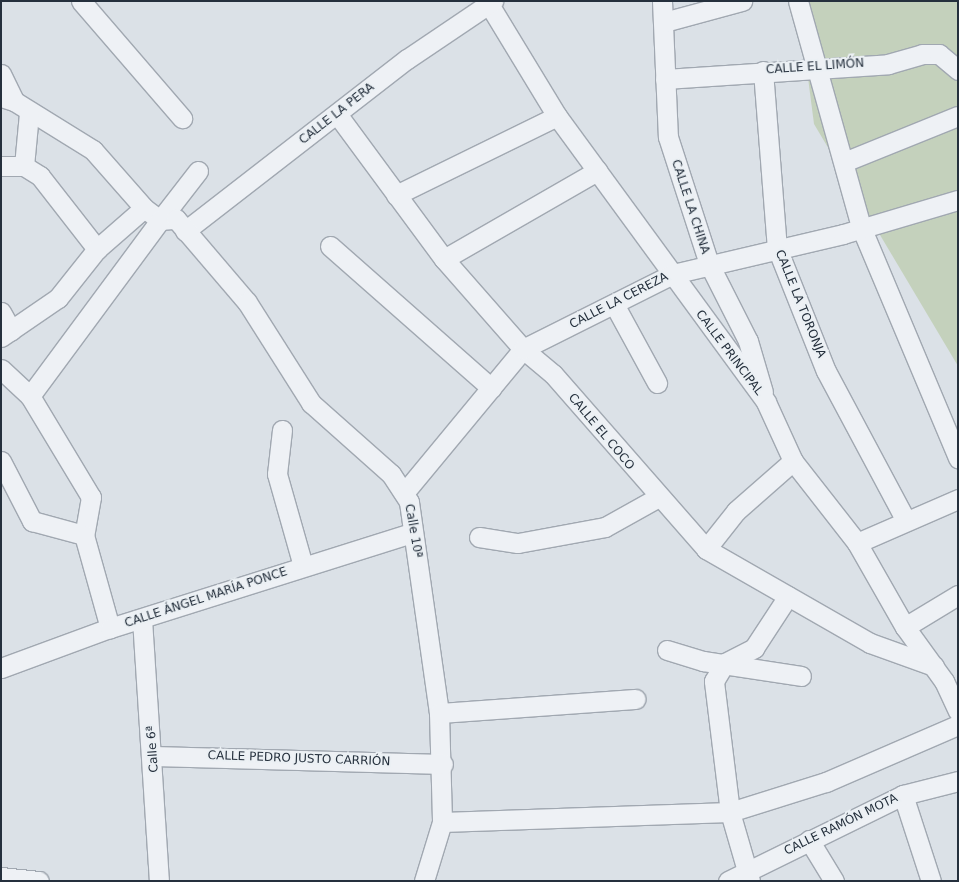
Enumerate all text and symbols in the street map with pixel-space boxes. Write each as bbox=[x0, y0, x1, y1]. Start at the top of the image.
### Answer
street label: CALLE EL LIMÓN bbox=[765, 56, 865, 78]
street label: CALLE LA PERA bbox=[297, 80, 377, 148]
street label: CALLE LA CHINA bbox=[668, 158, 712, 256]
street label: CALLE LA TORONJA bbox=[772, 248, 828, 360]
street label: CALLE LA CEREZA bbox=[567, 270, 671, 332]
street label: CALLE PRINCIPAL bbox=[692, 308, 766, 398]
street label: CALLE EL COCO bbox=[565, 391, 637, 473]
street label: Calle 10ª bbox=[401, 503, 425, 559]
street label: CALLE ÁNGEL MARÍA PONCE bbox=[123, 565, 289, 631]
street label: Calle 6ª bbox=[144, 725, 162, 773]
street label: CALLE PEDRO JUSTO CARRIÓN bbox=[207, 749, 391, 769]
street label: CALLE RAMÓN MOTA bbox=[782, 791, 900, 859]

